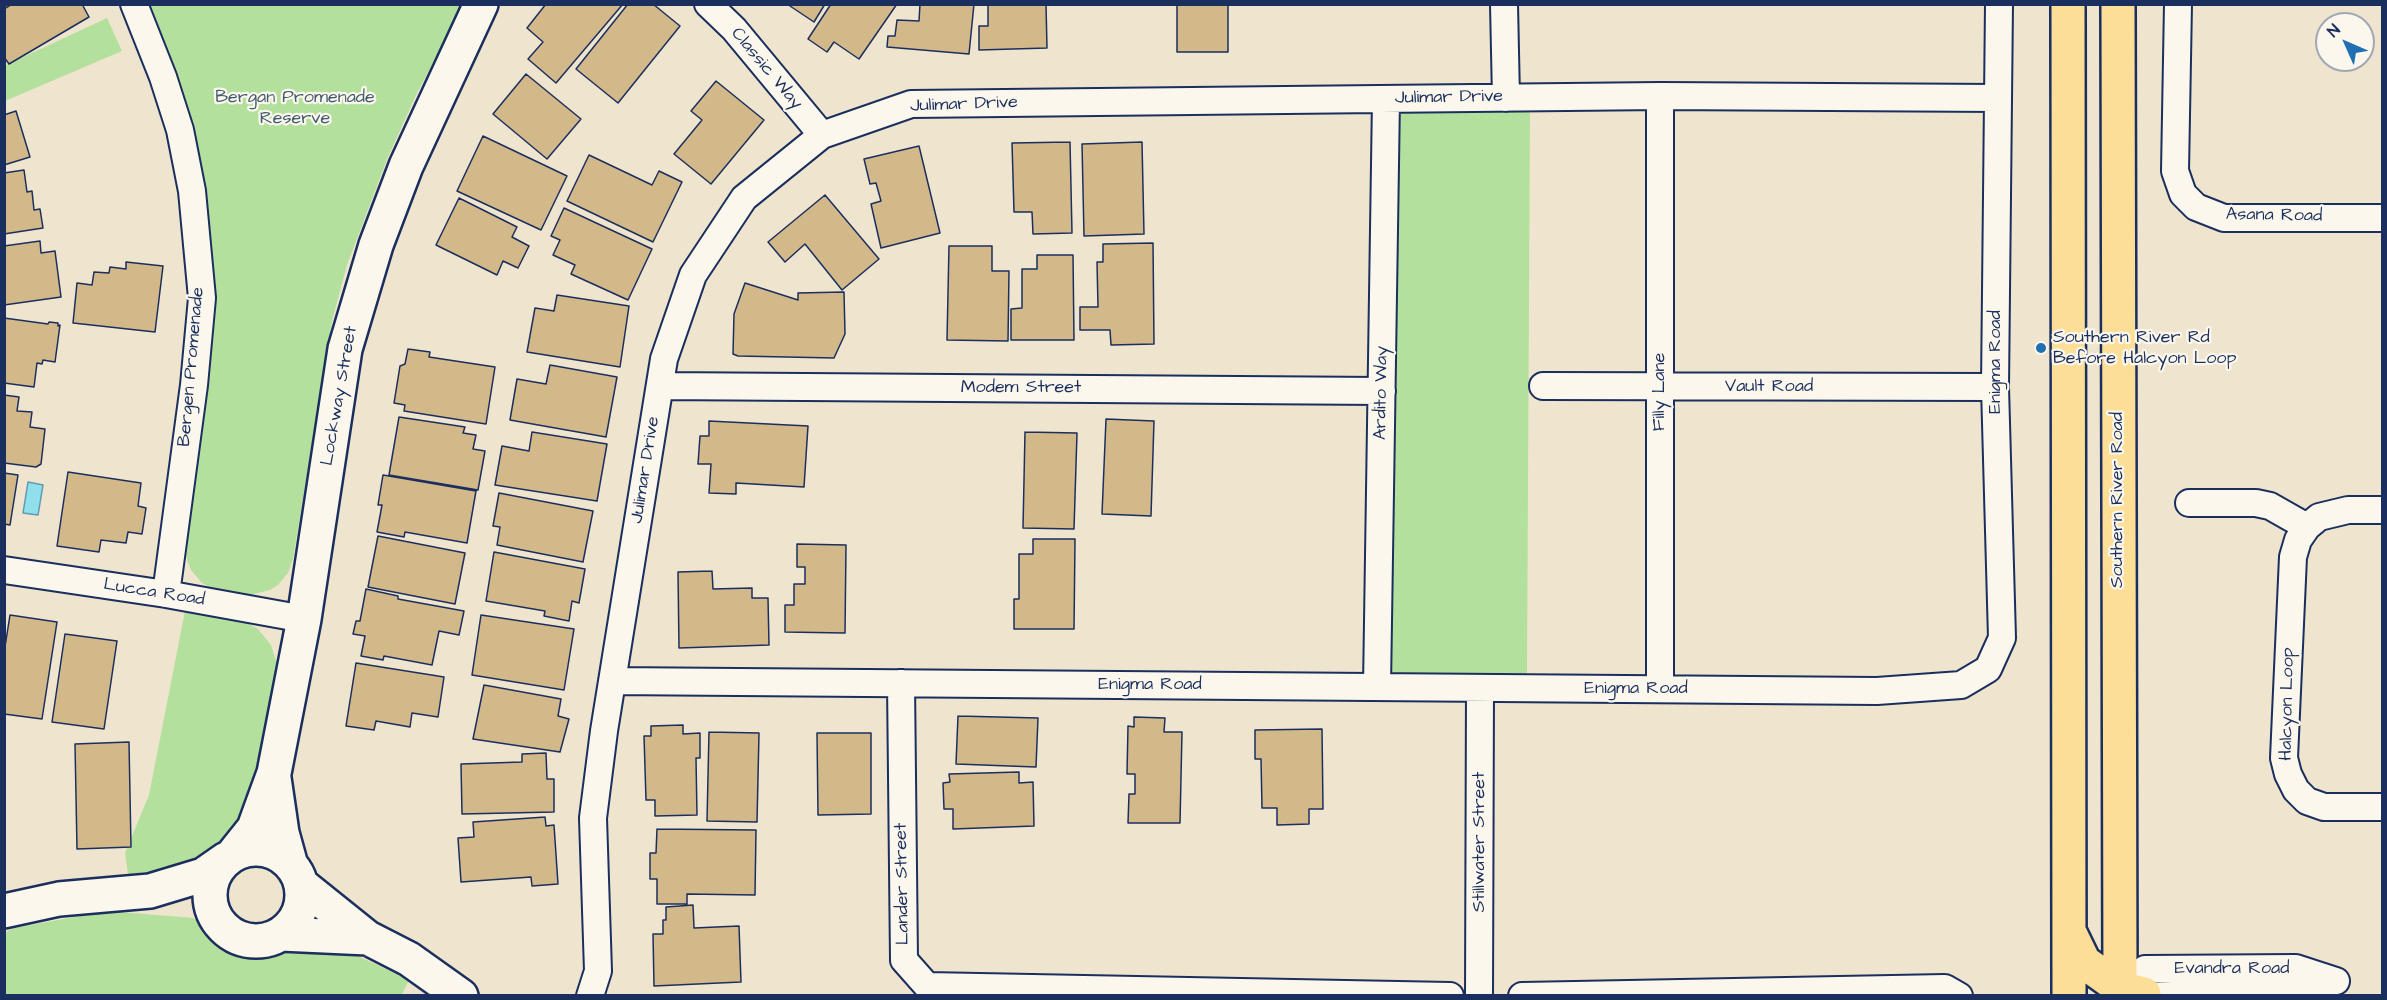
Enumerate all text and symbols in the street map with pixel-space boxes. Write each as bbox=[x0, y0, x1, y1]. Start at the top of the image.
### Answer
north arrow bbox=[2315, 12, 2375, 72]
text: N bbox=[2322, 19, 2345, 42]
street label: Classic Way bbox=[726, 24, 806, 114]
street label: Julimar Drive bbox=[1395, 86, 1503, 110]
park label: Bergan Promenade Reserve bbox=[215, 87, 375, 130]
street label: Julimar Drive bbox=[910, 92, 1018, 118]
street label: Asana Road bbox=[2226, 204, 2322, 228]
street label: Bergen Promenade bbox=[174, 286, 210, 448]
street label: Enigma Road bbox=[1985, 310, 2007, 414]
street label: Lockway Street bbox=[317, 325, 363, 467]
place label: Southern River Rd Before Halcyon Loop bbox=[2053, 327, 2236, 370]
marker: Southern River Rd Before Halcyon Loop bbox=[2034, 341, 2048, 355]
street label: Ardito Way bbox=[1370, 346, 1394, 440]
street label: Filly Lane bbox=[1649, 353, 1671, 431]
street label: Vault Road bbox=[1725, 376, 1813, 398]
street label: Modem Street bbox=[961, 377, 1081, 399]
street label: Southern River Road bbox=[2107, 412, 2129, 588]
street label: Julimar Drive bbox=[627, 415, 665, 525]
street label: Lucca Road bbox=[102, 574, 206, 612]
street label: Halcyon Loop bbox=[2276, 647, 2300, 761]
street label: Enigma Road bbox=[1098, 674, 1202, 696]
street label: Enigma Road bbox=[1584, 678, 1688, 700]
street label: Stillwater Street bbox=[1469, 772, 1491, 912]
street label: Lander Street bbox=[891, 823, 915, 945]
street label: Evandra Road bbox=[2174, 958, 2290, 980]

